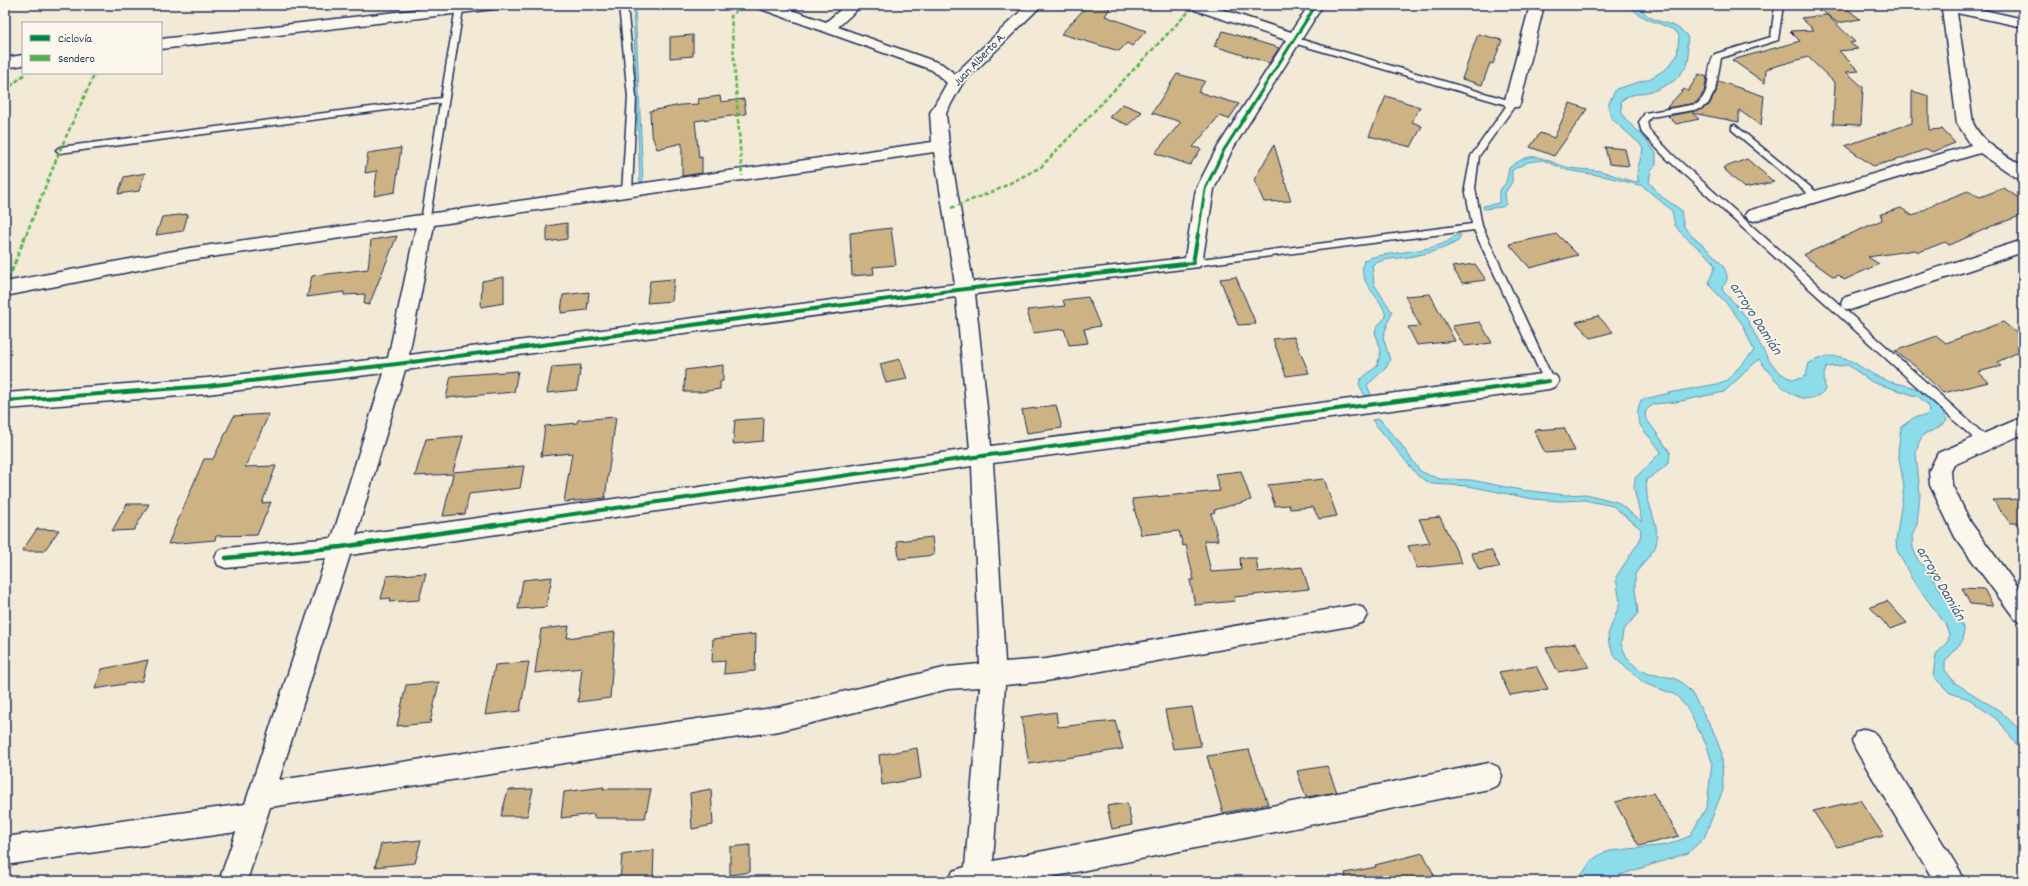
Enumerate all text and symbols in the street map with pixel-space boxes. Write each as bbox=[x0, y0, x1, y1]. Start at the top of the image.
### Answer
legend bbox=[22, 22, 162, 74]
street label: Juan Alberto A. bbox=[950, 29, 1010, 91]
text: Ciclovía bbox=[58, 31, 92, 48]
text: Sendero bbox=[58, 51, 95, 68]
water label: arroyo Damián bbox=[1723, 278, 1787, 361]
water label: arroyo Damián bbox=[1910, 542, 1971, 626]

